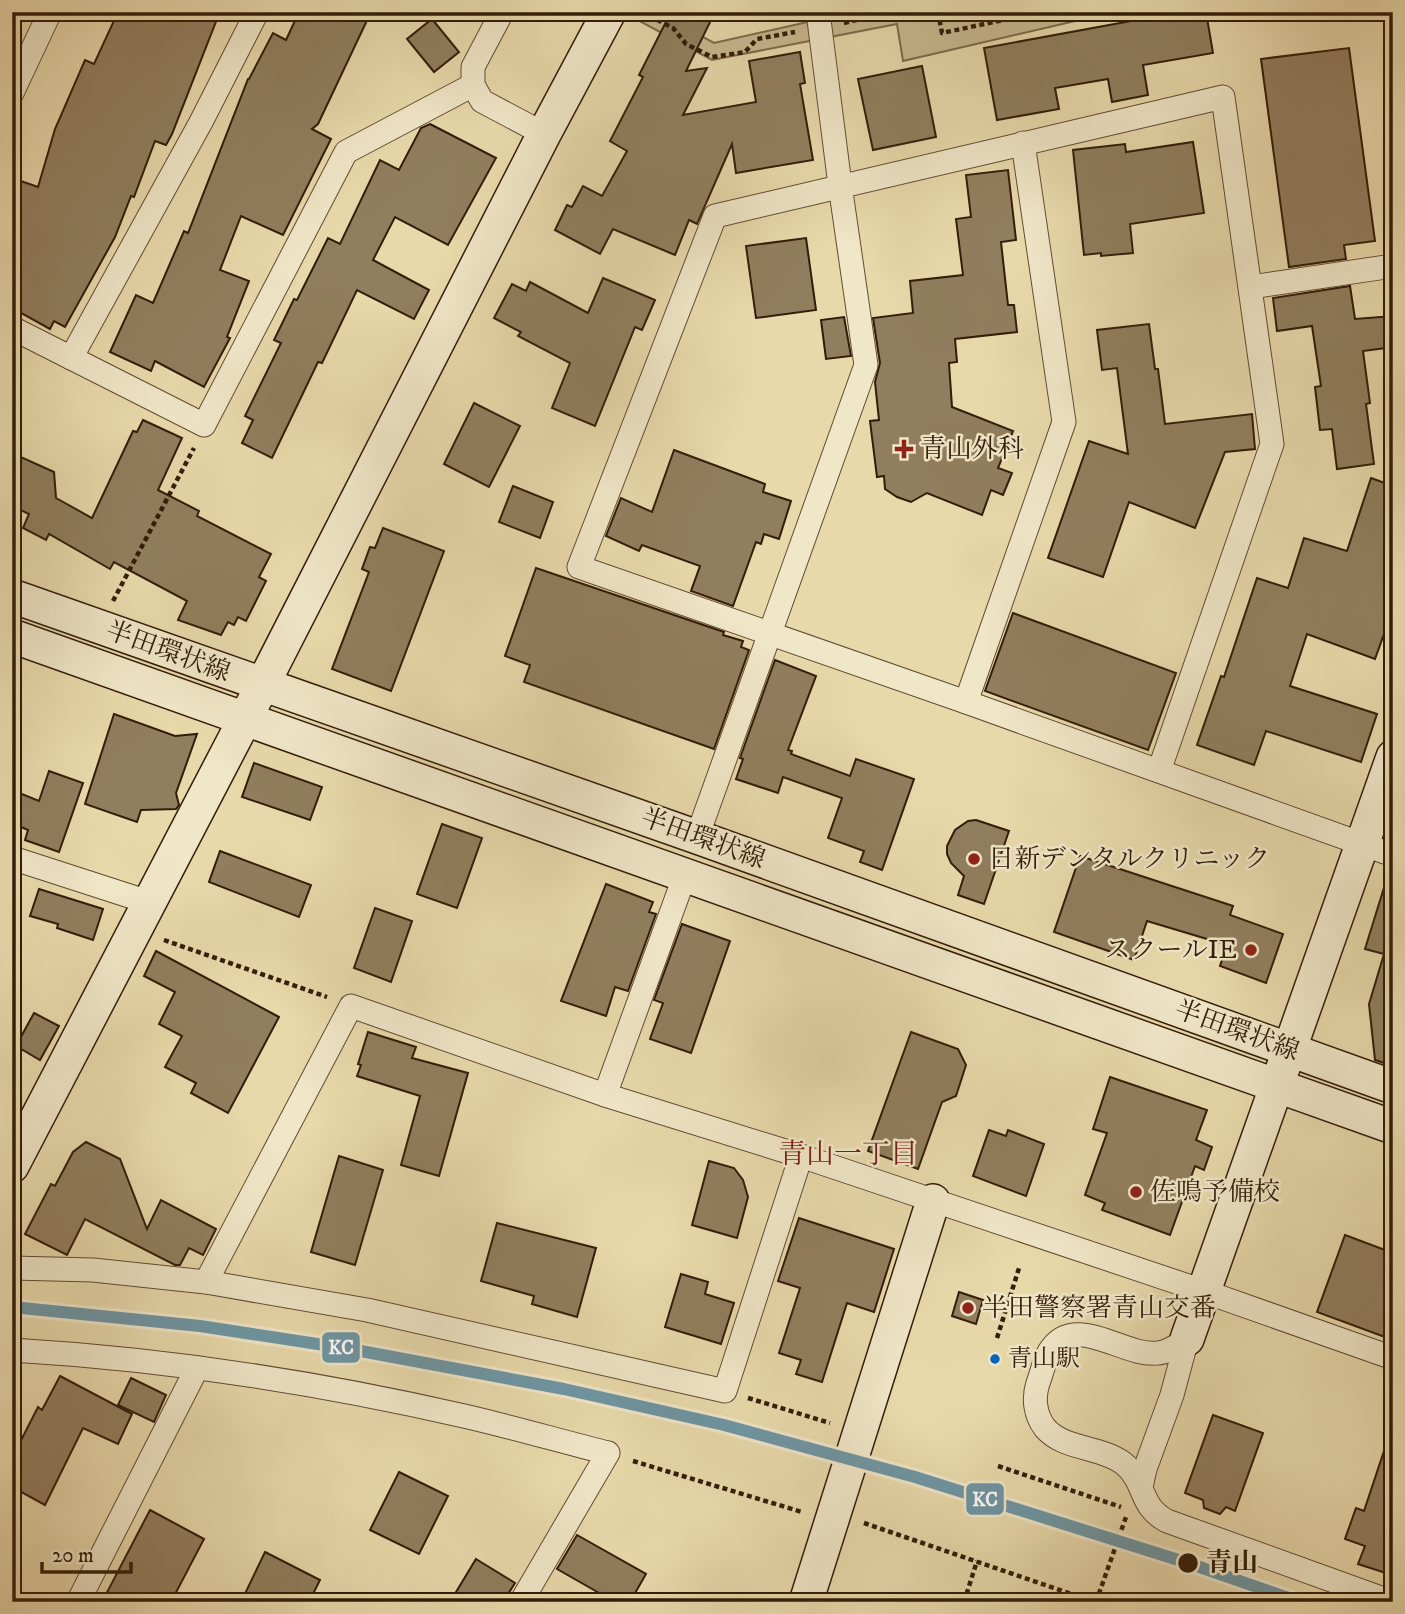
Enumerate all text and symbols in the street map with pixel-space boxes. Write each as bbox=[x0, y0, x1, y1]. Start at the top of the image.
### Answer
place label: 青山外科 bbox=[920, 433, 1024, 466]
marker: 青山外科 bbox=[894, 439, 914, 459]
street label: 半田環状線 bbox=[101, 614, 235, 690]
street label: 半田環状線 bbox=[636, 801, 770, 877]
place label: 日新デンタルクリニック bbox=[988, 843, 1270, 876]
marker: 日新デンタルクリニック bbox=[966, 851, 982, 867]
place label: スクールIE bbox=[1104, 934, 1237, 967]
marker: スクールIE bbox=[1243, 942, 1259, 958]
street label: 半田環状線 bbox=[1170, 993, 1304, 1069]
district label: 青山一丁目 bbox=[778, 1137, 918, 1172]
place label: 佐鳴予備校 bbox=[1150, 1176, 1280, 1209]
marker: 佐鳴予備校 bbox=[1128, 1184, 1144, 1200]
place label: 半田警察署青山交番 bbox=[982, 1292, 1216, 1325]
marker: 半田警察署青山交番 bbox=[960, 1300, 976, 1316]
line badge: KC bbox=[321, 1331, 361, 1364]
text: KC bbox=[328, 1337, 354, 1360]
place label: 青山駅 bbox=[1008, 1344, 1080, 1374]
marker: 青山駅 bbox=[988, 1352, 1002, 1366]
line badge: KC bbox=[965, 1482, 1005, 1516]
text: KC bbox=[972, 1489, 998, 1512]
scale bar bbox=[42, 1530, 131, 1574]
text: 20 m bbox=[52, 1543, 94, 1569]
place label: 青山 bbox=[1206, 1547, 1258, 1580]
marker: 青山 bbox=[1176, 1551, 1200, 1575]

